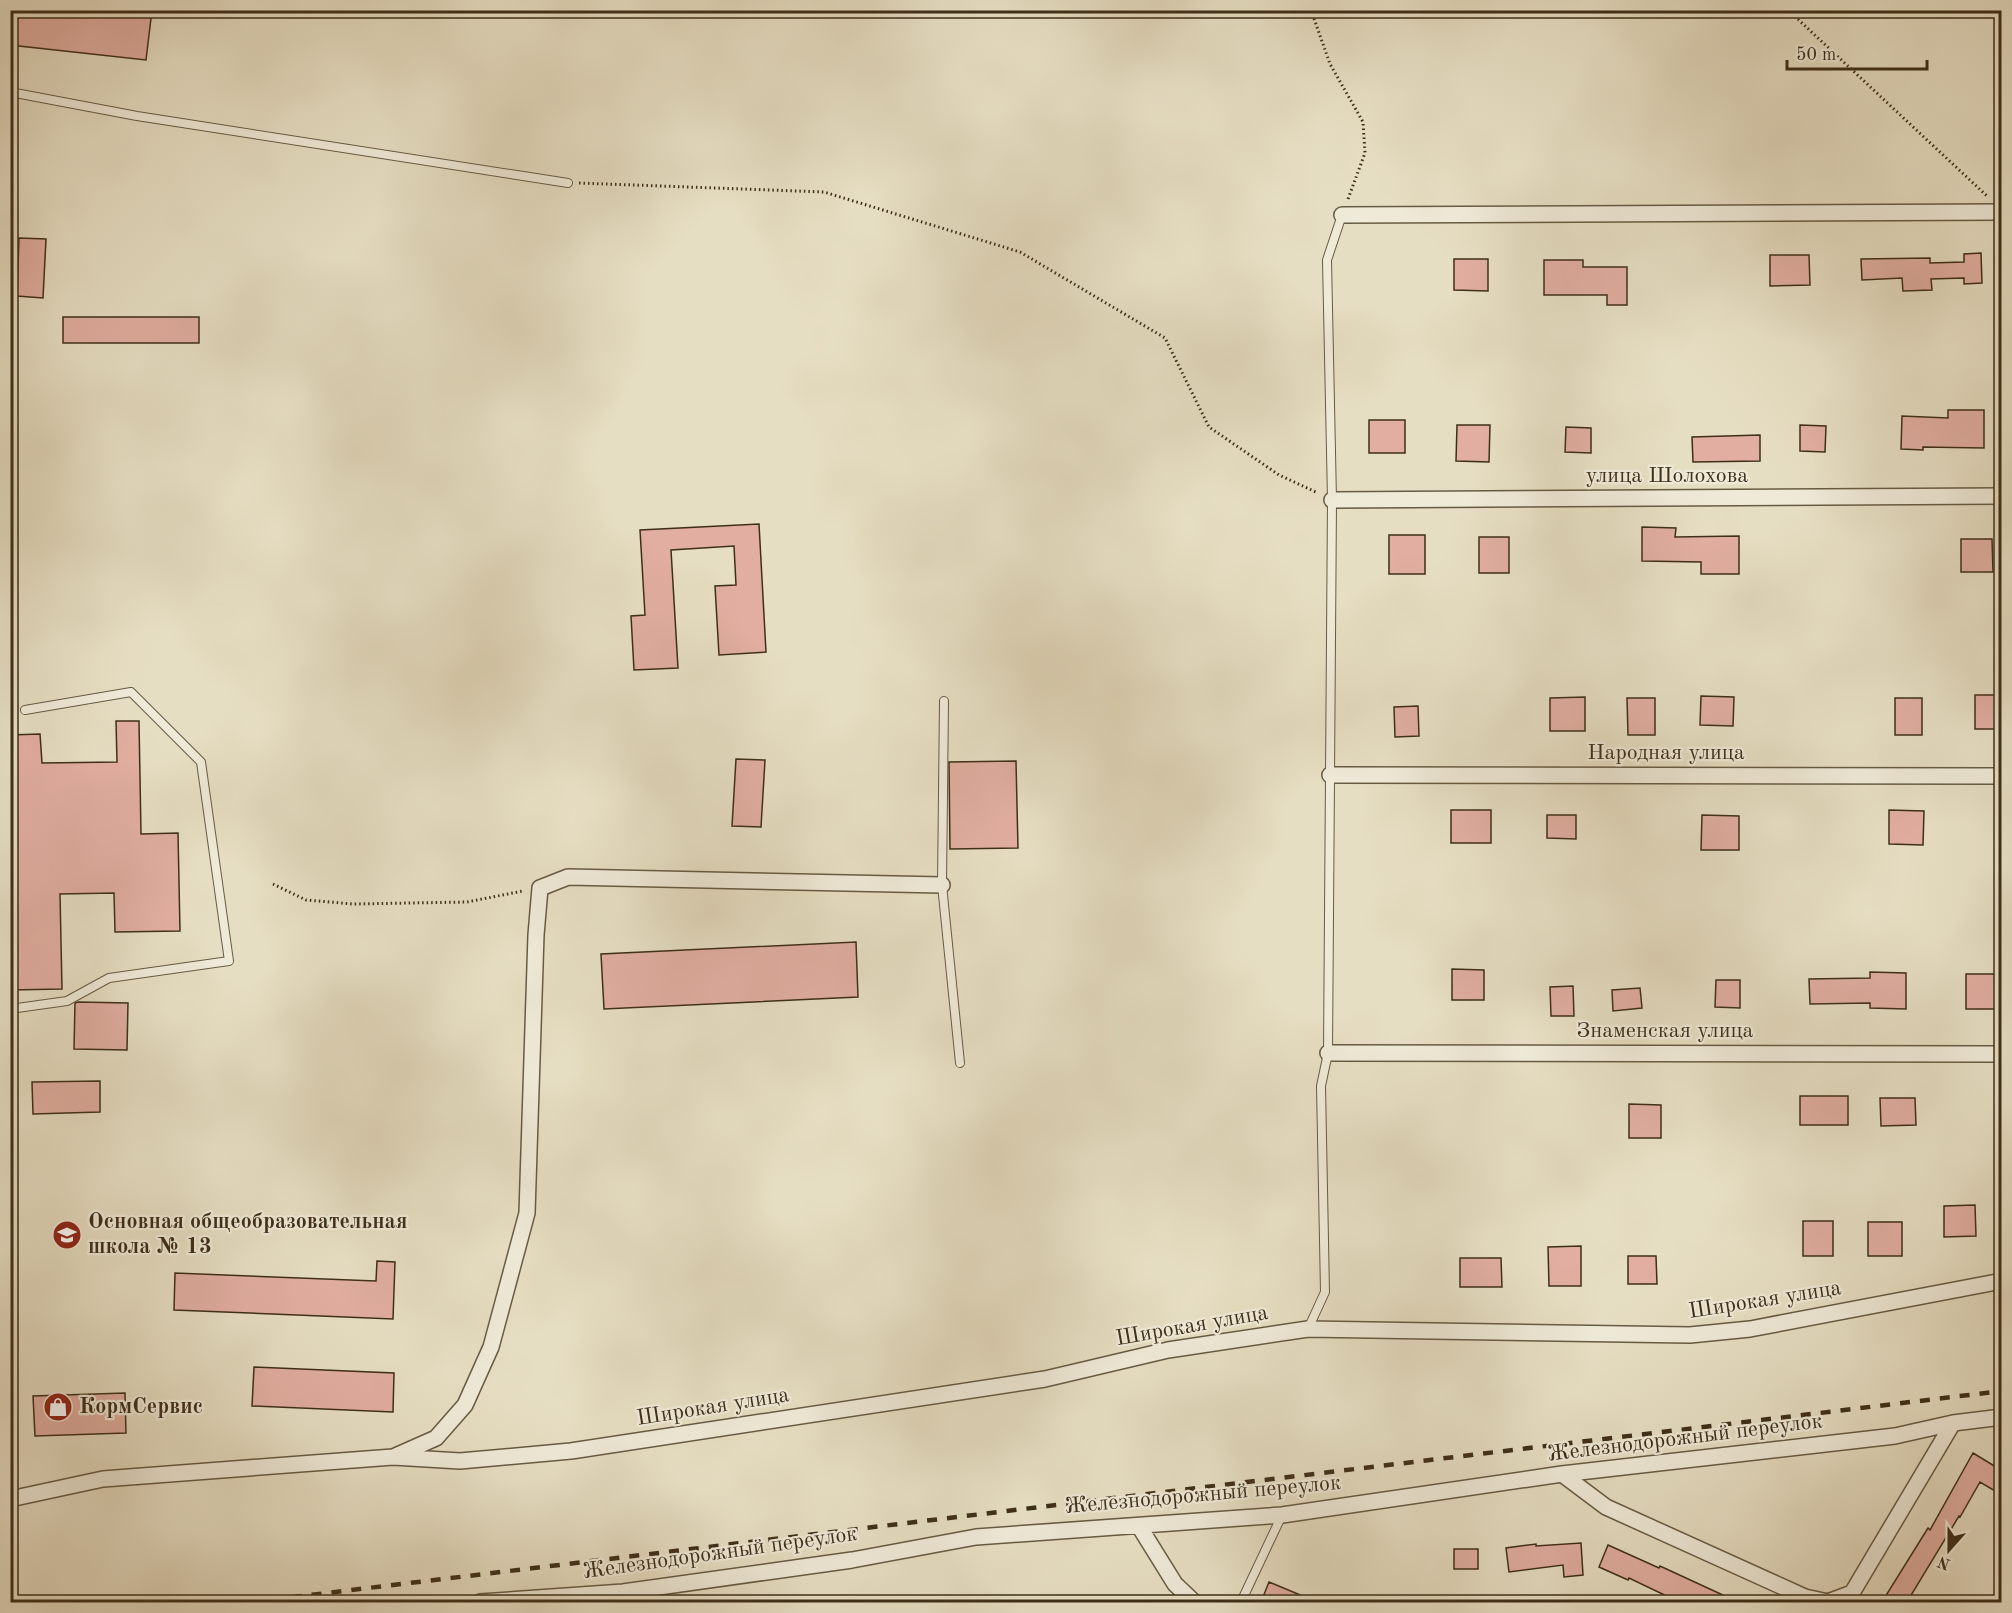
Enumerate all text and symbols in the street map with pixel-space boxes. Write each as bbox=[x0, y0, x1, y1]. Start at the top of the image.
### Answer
scale bar bbox=[1787, 33, 1926, 71]
text: 50 m bbox=[1796, 46, 1836, 64]
street label: улица Шолохова bbox=[1586, 465, 1748, 487]
street label: Народная улица bbox=[1587, 742, 1745, 764]
street label: Знаменская улица bbox=[1577, 1020, 1754, 1042]
place label: Основная общеобразовательная школа № 13 bbox=[88, 1211, 408, 1258]
school or university icon: Основная общеобразовательная школа № 13 bbox=[51, 1219, 83, 1251]
street label: Широкая улица bbox=[1687, 1277, 1843, 1323]
street label: Широкая улица bbox=[1114, 1302, 1270, 1350]
street label: Широкая улица bbox=[635, 1384, 791, 1430]
shop icon: КормСервис bbox=[42, 1391, 74, 1423]
place label: КормСервис bbox=[79, 1396, 203, 1418]
street label: Железнодорожный переулок bbox=[1546, 1410, 1824, 1466]
street label: Железнодорожный переулок bbox=[1064, 1472, 1342, 1518]
north arrow bbox=[1919, 1520, 1979, 1580]
street label: Железнодорожный переулок bbox=[581, 1523, 859, 1583]
text: N bbox=[1935, 1552, 1953, 1572]

